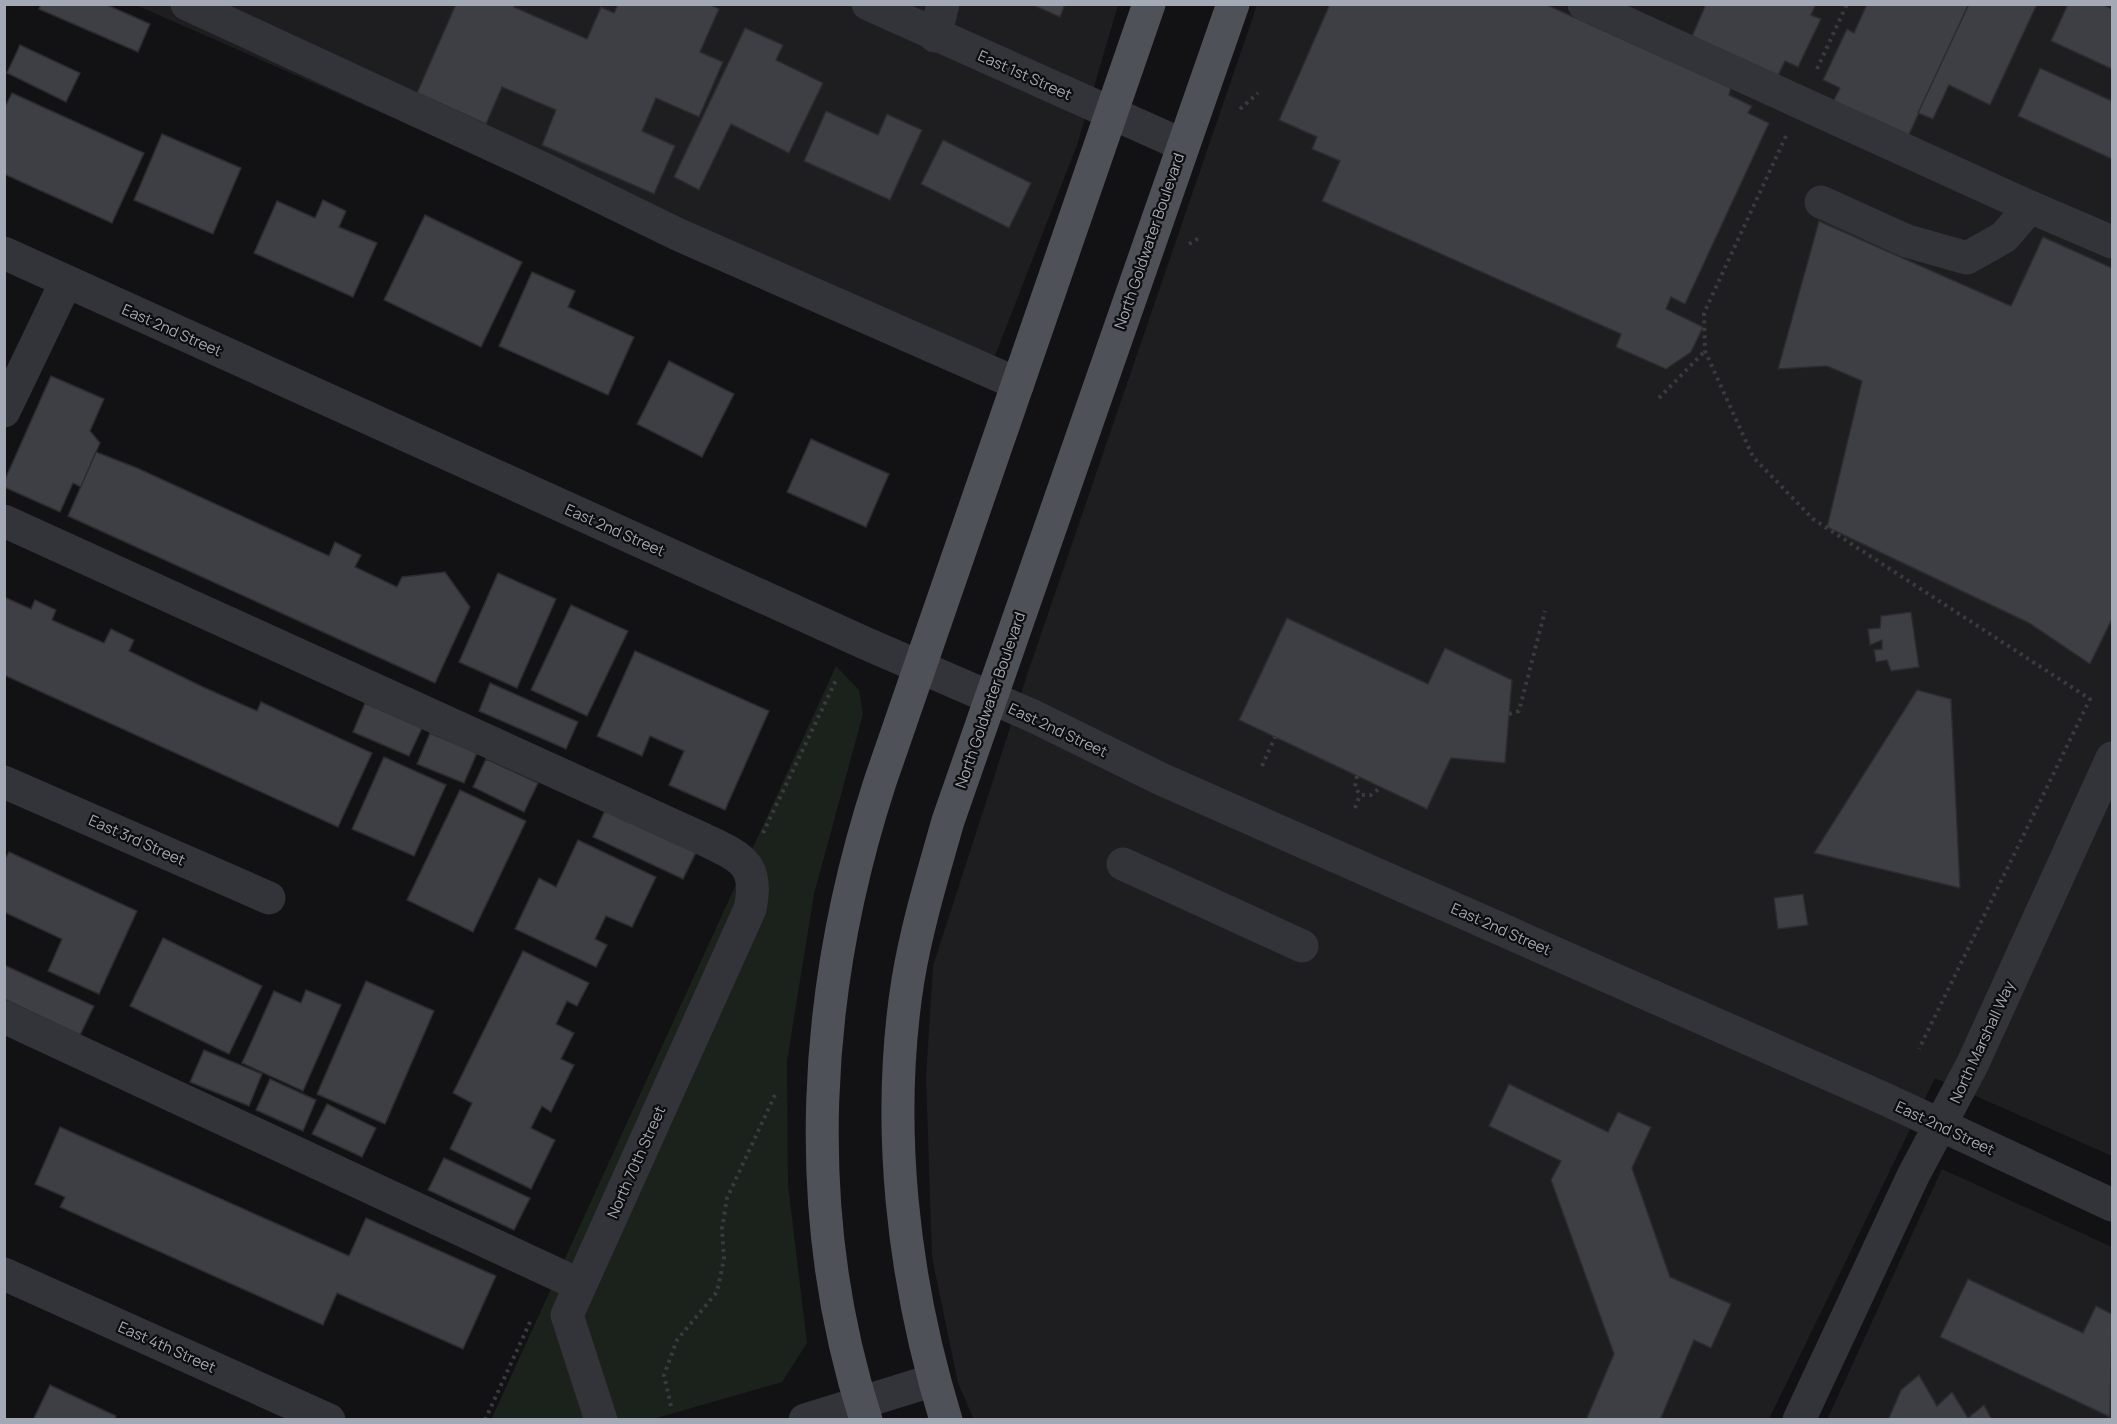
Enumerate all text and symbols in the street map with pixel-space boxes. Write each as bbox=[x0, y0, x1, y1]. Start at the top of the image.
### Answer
street label: East 1st Street bbox=[975, 45, 1075, 105]
street label: North Goldwater Boulevard bbox=[1109, 150, 1189, 332]
street label: East 2nd Street bbox=[119, 299, 225, 361]
street label: East 2nd Street bbox=[562, 499, 668, 561]
street label: North Goldwater Boulevard bbox=[950, 609, 1030, 791]
street label: East 2nd Street bbox=[1005, 698, 1111, 762]
street label: East 3rd Street bbox=[86, 809, 188, 871]
street label: East 2nd Street bbox=[1448, 898, 1554, 960]
street label: North Marshall Way bbox=[1944, 977, 2020, 1107]
street label: East 2nd Street bbox=[1892, 1096, 1998, 1160]
street label: North 70th Street bbox=[602, 1102, 670, 1222]
street label: East 4th Street bbox=[115, 1316, 219, 1378]

